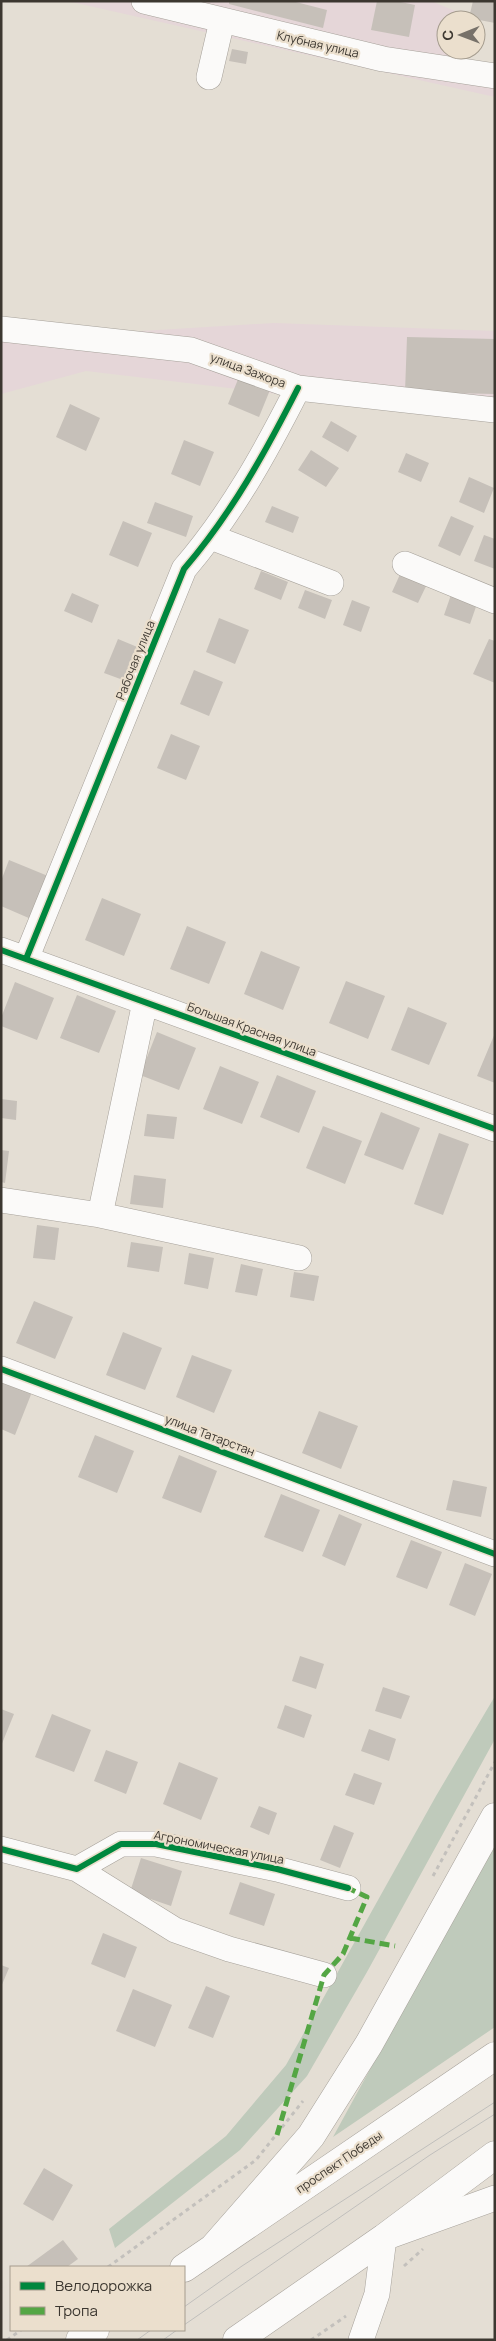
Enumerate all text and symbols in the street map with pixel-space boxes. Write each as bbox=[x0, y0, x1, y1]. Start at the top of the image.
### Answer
north arrow bbox=[436, 10, 486, 60]
street label: Клубная улица bbox=[275, 26, 361, 62]
text: С bbox=[438, 30, 457, 41]
street label: улица Зажора bbox=[208, 348, 288, 392]
street label: Рабочая улица bbox=[111, 618, 159, 702]
street label: Большая Красная улица bbox=[185, 998, 319, 1060]
street label: улица Татарстан bbox=[163, 1410, 257, 1460]
street label: Агрономическая улица bbox=[152, 1826, 286, 1868]
street label: проспект Победы bbox=[293, 2127, 385, 2197]
legend bbox=[10, 2266, 185, 2331]
text: Велодорожка bbox=[55, 2275, 152, 2296]
text: Тропа bbox=[55, 2300, 98, 2321]

